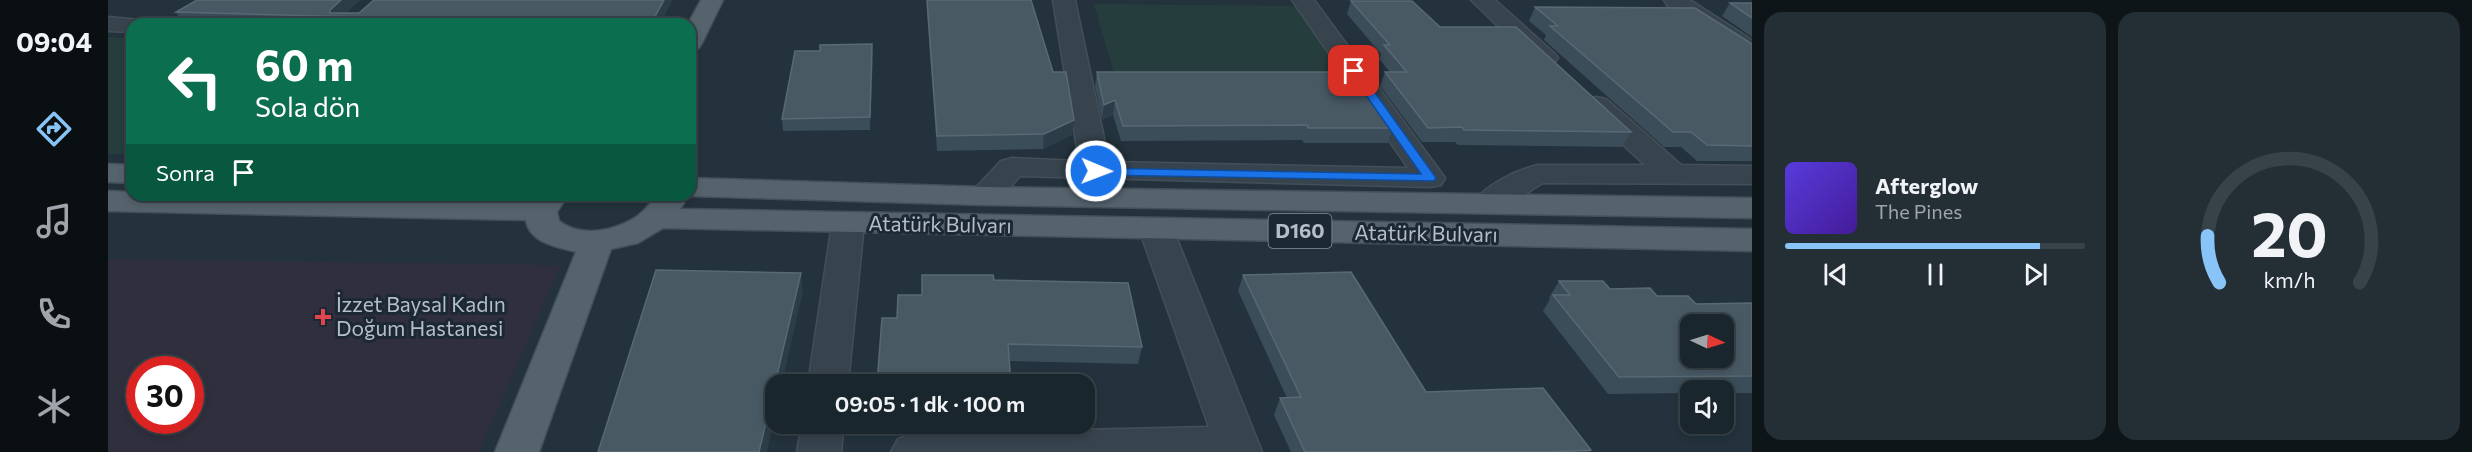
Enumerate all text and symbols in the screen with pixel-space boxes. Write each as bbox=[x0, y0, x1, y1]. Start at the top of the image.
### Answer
text: 09:04 bbox=[16, 25, 92, 58]
text: 60 m bbox=[255, 38, 354, 90]
icon: left bbox=[156, 42, 234, 120]
pin bbox=[1328, 45, 1379, 96]
icon: arrive bbox=[1337, 54, 1370, 87]
text: Sola dön bbox=[255, 90, 360, 123]
icon: directions bbox=[33, 108, 75, 150]
position arrow bbox=[1064, 139, 1128, 203]
icon: arrive bbox=[227, 156, 260, 189]
text: Sonra bbox=[156, 159, 215, 186]
text: Afterglow bbox=[1875, 172, 1978, 199]
text: 20 bbox=[2251, 194, 2327, 270]
text: The Pines bbox=[1875, 199, 1962, 223]
icon: music bbox=[33, 200, 75, 242]
street label: Atatürk Bulvarı bbox=[868, 210, 1012, 237]
road number: D160 bbox=[1268, 214, 1332, 248]
street label: Atatürk Bulvarı bbox=[1354, 219, 1498, 246]
icon: previous bbox=[1819, 258, 1852, 291]
icon: pause bbox=[1919, 258, 1952, 291]
icon: next bbox=[2019, 258, 2052, 291]
text: km/h bbox=[2263, 266, 2315, 292]
place label: İzzet Baysal Kadın Doğum Hastanesi bbox=[336, 291, 506, 340]
icon: phone bbox=[33, 293, 75, 335]
marker: İzzet Baysal Kadın Doğum Hastanesi bbox=[314, 308, 332, 326]
north arrow bbox=[1680, 314, 1734, 368]
map controls bbox=[1680, 314, 1734, 434]
speed limit sign: 30 bbox=[126, 356, 204, 434]
button: sound bbox=[1680, 380, 1734, 434]
icon: climate bbox=[33, 385, 75, 427]
text: 09:05 · 1 dk · 100 m bbox=[835, 390, 1025, 417]

